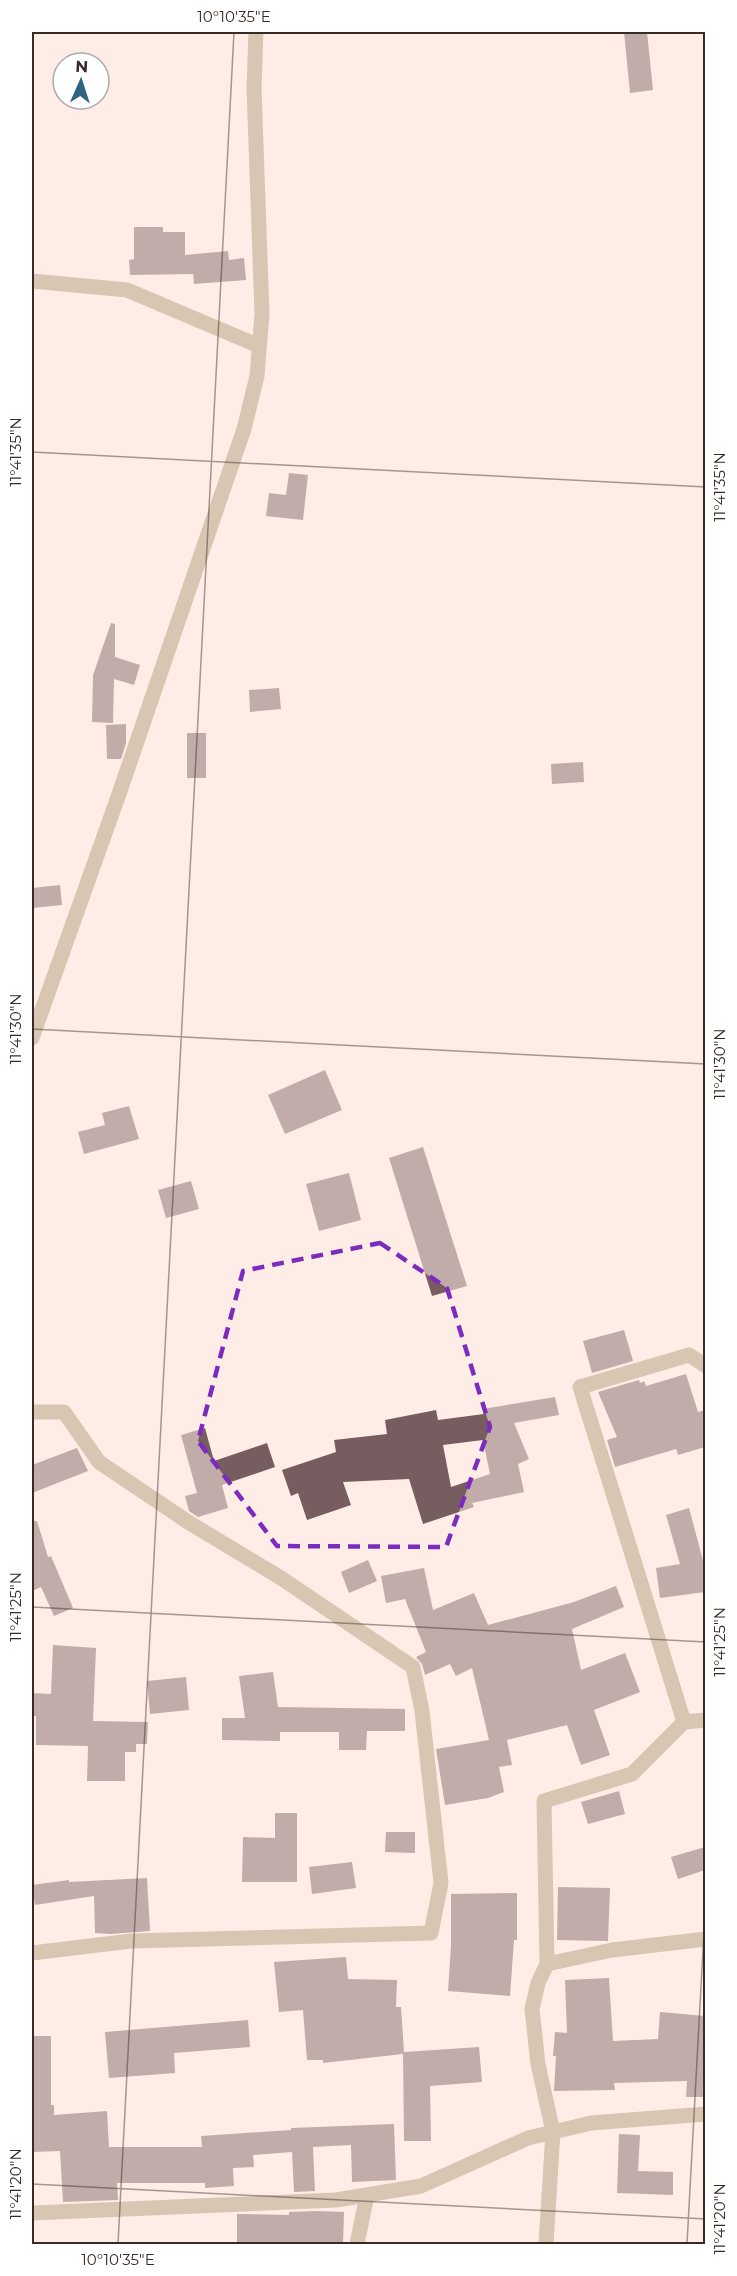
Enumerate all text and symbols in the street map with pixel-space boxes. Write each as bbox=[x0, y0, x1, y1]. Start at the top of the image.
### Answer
text: 10°10'35"E bbox=[197, 7, 271, 26]
north arrow bbox=[51, 51, 111, 111]
text: N bbox=[75, 57, 89, 76]
text: 11°41'35"N bbox=[6, 417, 25, 487]
text: 11°41'35"N bbox=[710, 452, 729, 522]
text: 11°41'30"N bbox=[6, 993, 25, 1065]
text: 11°41'30"N bbox=[710, 1028, 729, 1100]
text: 11°41'25"N bbox=[6, 1572, 25, 1642]
text: 11°41'25"N bbox=[710, 1607, 729, 1677]
text: 11°41'20"N bbox=[6, 2148, 25, 2220]
text: 11°41'20"N bbox=[710, 2183, 729, 2255]
text: 10°10'35"E bbox=[81, 2250, 155, 2269]

